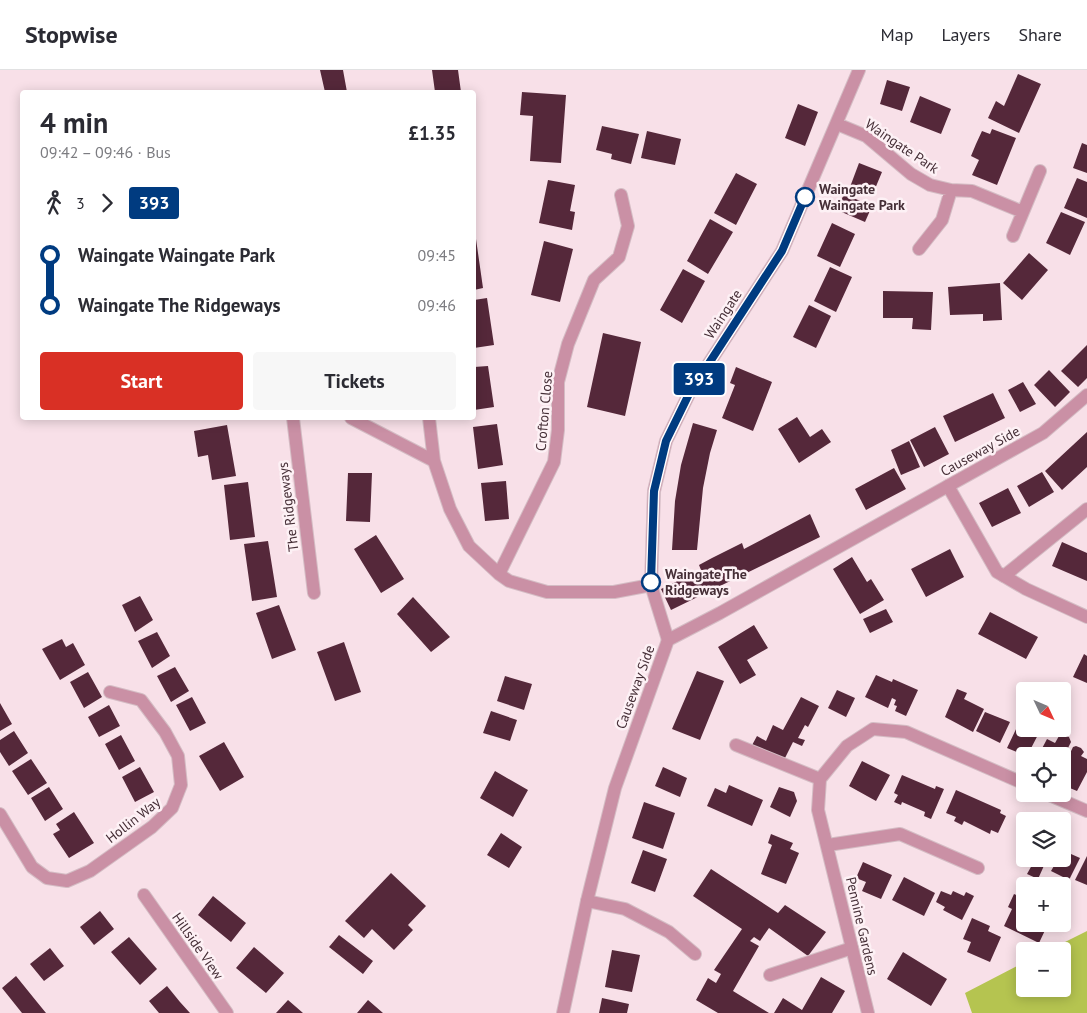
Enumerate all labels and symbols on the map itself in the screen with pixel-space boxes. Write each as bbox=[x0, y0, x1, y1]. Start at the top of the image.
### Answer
street label: Waingate Park bbox=[862, 115, 943, 177]
place label: Waingate Waingate Park bbox=[819, 180, 905, 214]
marker: Waingate Waingate Park bbox=[795, 187, 815, 207]
street label: Waingate bbox=[700, 286, 746, 342]
line badge: 393 bbox=[670, 363, 728, 395]
street label: Crofton Close bbox=[532, 370, 556, 452]
street label: Causeway Side bbox=[937, 422, 1023, 480]
street label: The Ridgeways bbox=[274, 461, 302, 553]
place label: Waingate The Ridgeways bbox=[665, 565, 747, 599]
marker: Waingate The Ridgeways bbox=[641, 572, 661, 592]
street label: Causeway Side bbox=[612, 643, 658, 731]
north arrow bbox=[1016, 682, 1071, 738]
street label: Hollin Way bbox=[102, 793, 164, 847]
street label: Pennine Gardens bbox=[842, 875, 882, 977]
street label: Hillside View bbox=[168, 909, 228, 984]

